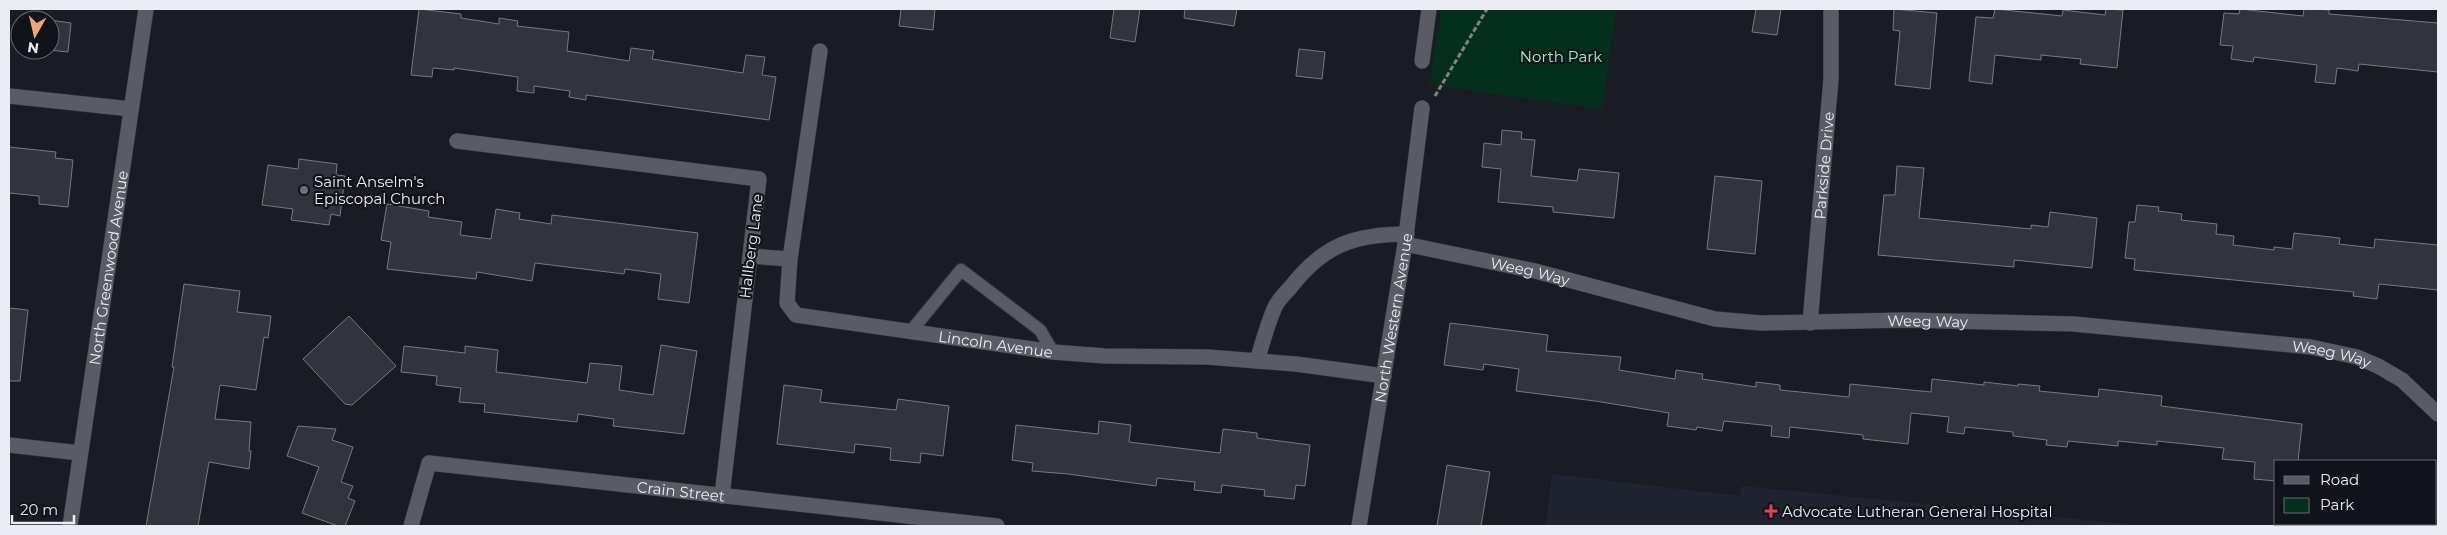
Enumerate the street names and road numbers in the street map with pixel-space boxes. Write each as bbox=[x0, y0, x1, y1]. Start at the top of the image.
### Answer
street label: Parkside Drive bbox=[1809, 111, 1838, 220]
street label: North Greenwood Avenue bbox=[84, 169, 132, 366]
street label: Hallberg Lane bbox=[735, 193, 767, 299]
street label: North Western Avenue bbox=[1370, 232, 1416, 404]
street label: Weeg Way bbox=[1489, 253, 1573, 290]
street label: Weeg Way bbox=[1887, 310, 1969, 331]
street label: Lincoln Avenue bbox=[937, 326, 1054, 361]
street label: Weeg Way bbox=[2291, 336, 2375, 372]
street label: Crain Street bbox=[636, 477, 726, 505]

